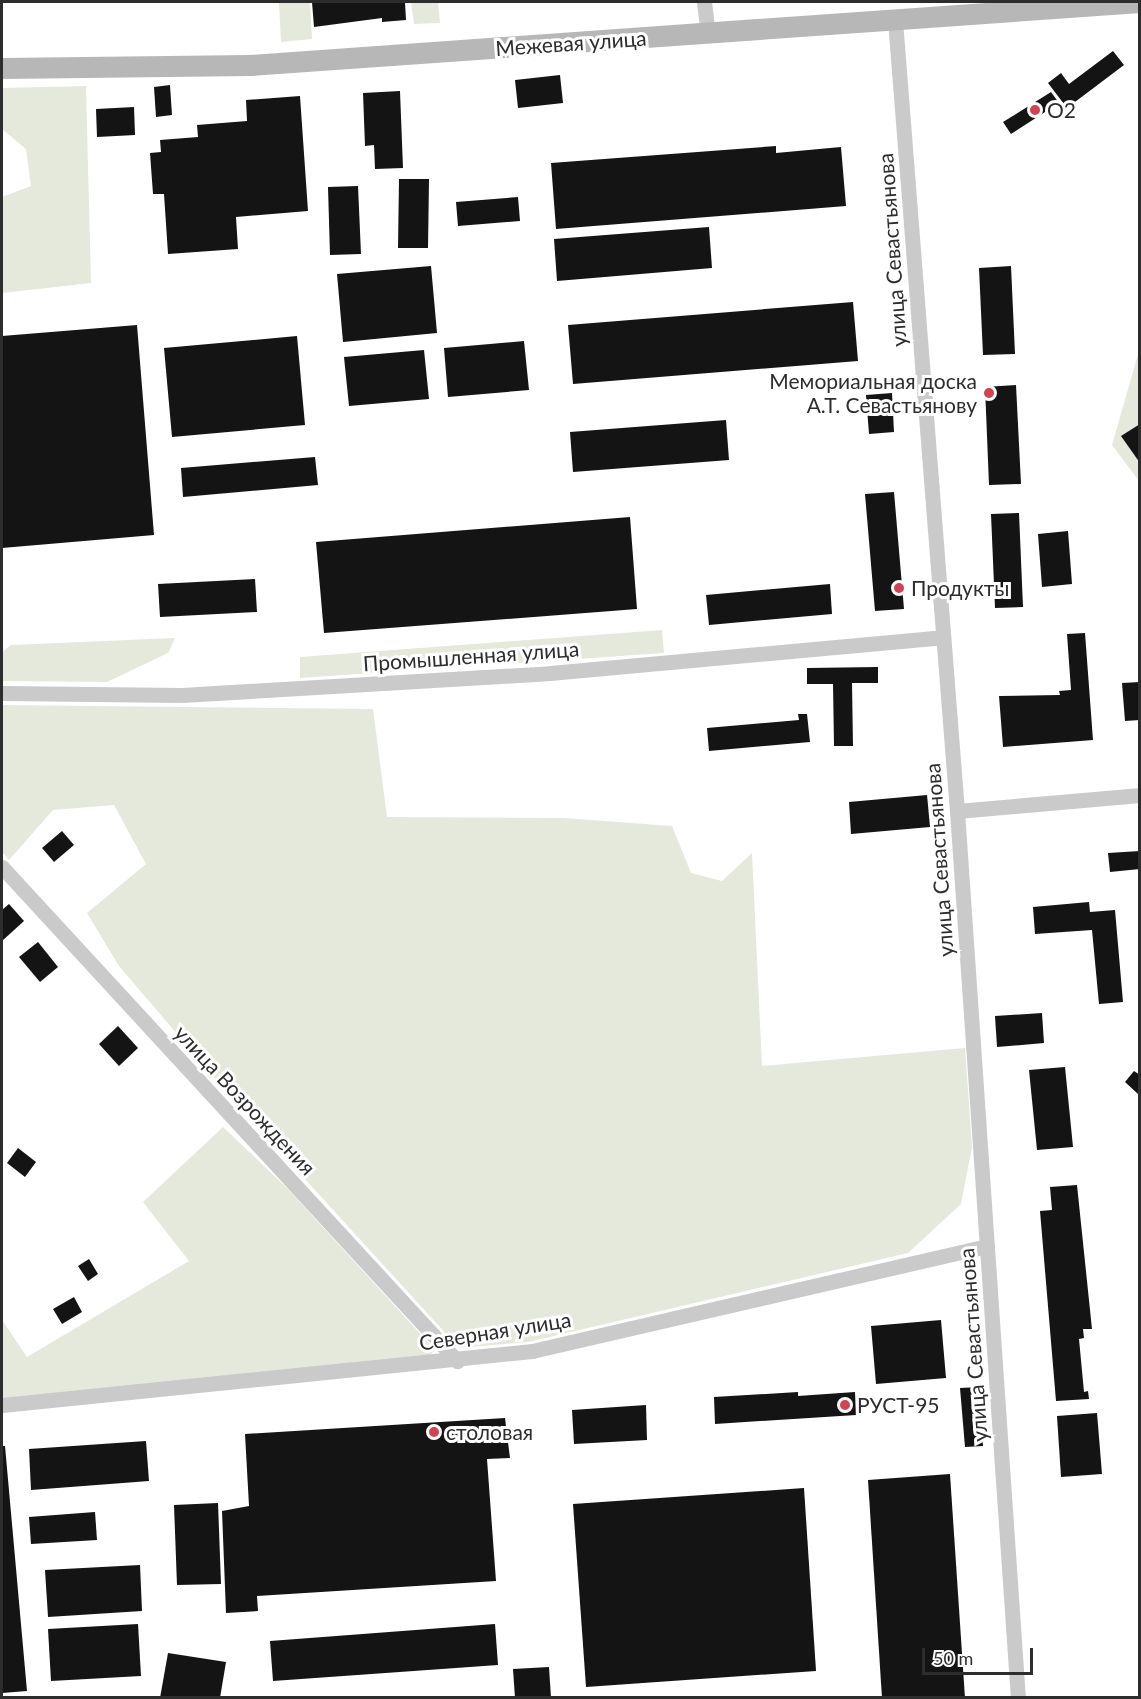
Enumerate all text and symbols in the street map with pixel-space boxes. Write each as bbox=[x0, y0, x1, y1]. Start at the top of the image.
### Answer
street label: Межевая улица bbox=[495, 25, 647, 61]
place label: O2 bbox=[1047, 97, 1076, 123]
marker: O2 bbox=[1028, 103, 1042, 117]
street label: улица Севастьянова bbox=[873, 152, 911, 348]
place label: Мемориальная доска А.Т. Севастьянову bbox=[769, 368, 977, 418]
marker: Мемориальная доска А.Т. Севастьянову bbox=[982, 386, 996, 400]
place label: Продукты bbox=[911, 575, 1010, 601]
marker: Продукты bbox=[892, 581, 906, 595]
street label: Промышленная улица bbox=[362, 636, 580, 676]
street label: улица Севастьянова bbox=[920, 762, 958, 958]
street label: улица Возрождения bbox=[169, 1020, 321, 1180]
street label: улица Севастьянова bbox=[954, 1247, 992, 1443]
street label: Северная улица bbox=[417, 1307, 573, 1355]
place label: РУСТ-95 bbox=[857, 1392, 940, 1418]
marker: РУСТ-95 bbox=[838, 1398, 852, 1412]
place label: столовая bbox=[446, 1419, 533, 1445]
marker: столовая bbox=[427, 1425, 441, 1439]
scale bar bbox=[925, 1636, 1036, 1674]
text: 50 m bbox=[933, 1647, 973, 1669]

